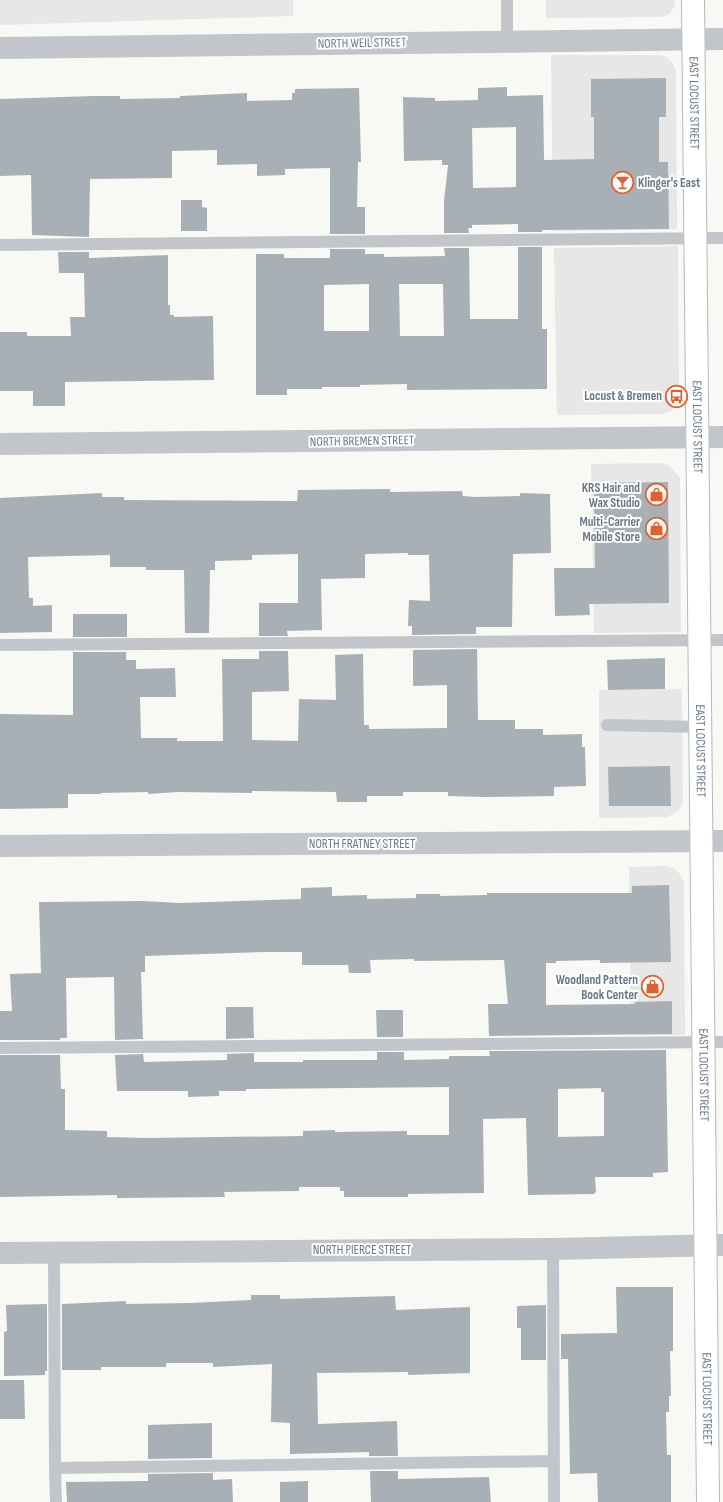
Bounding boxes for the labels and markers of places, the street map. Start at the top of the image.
bar icon: Klinger's East [610,170,636,196]
place label: Klinger's East [638,175,701,191]
bus stop icon: Locust & Bremen [664,383,690,409]
place label: Locust & Bremen [584,388,662,404]
place label: KRS Hair and Wax Studio [582,480,640,511]
shop icon: KRS Hair and Wax Studio [643,482,669,508]
place label: Multi-Carrier Mobile Store [579,514,640,545]
shop icon: Multi-Carrier Mobile Store [643,516,669,542]
place label: Woodland Pattern Book Center [556,972,638,1003]
shop icon: Woodland Pattern Book Center [640,974,666,1000]

